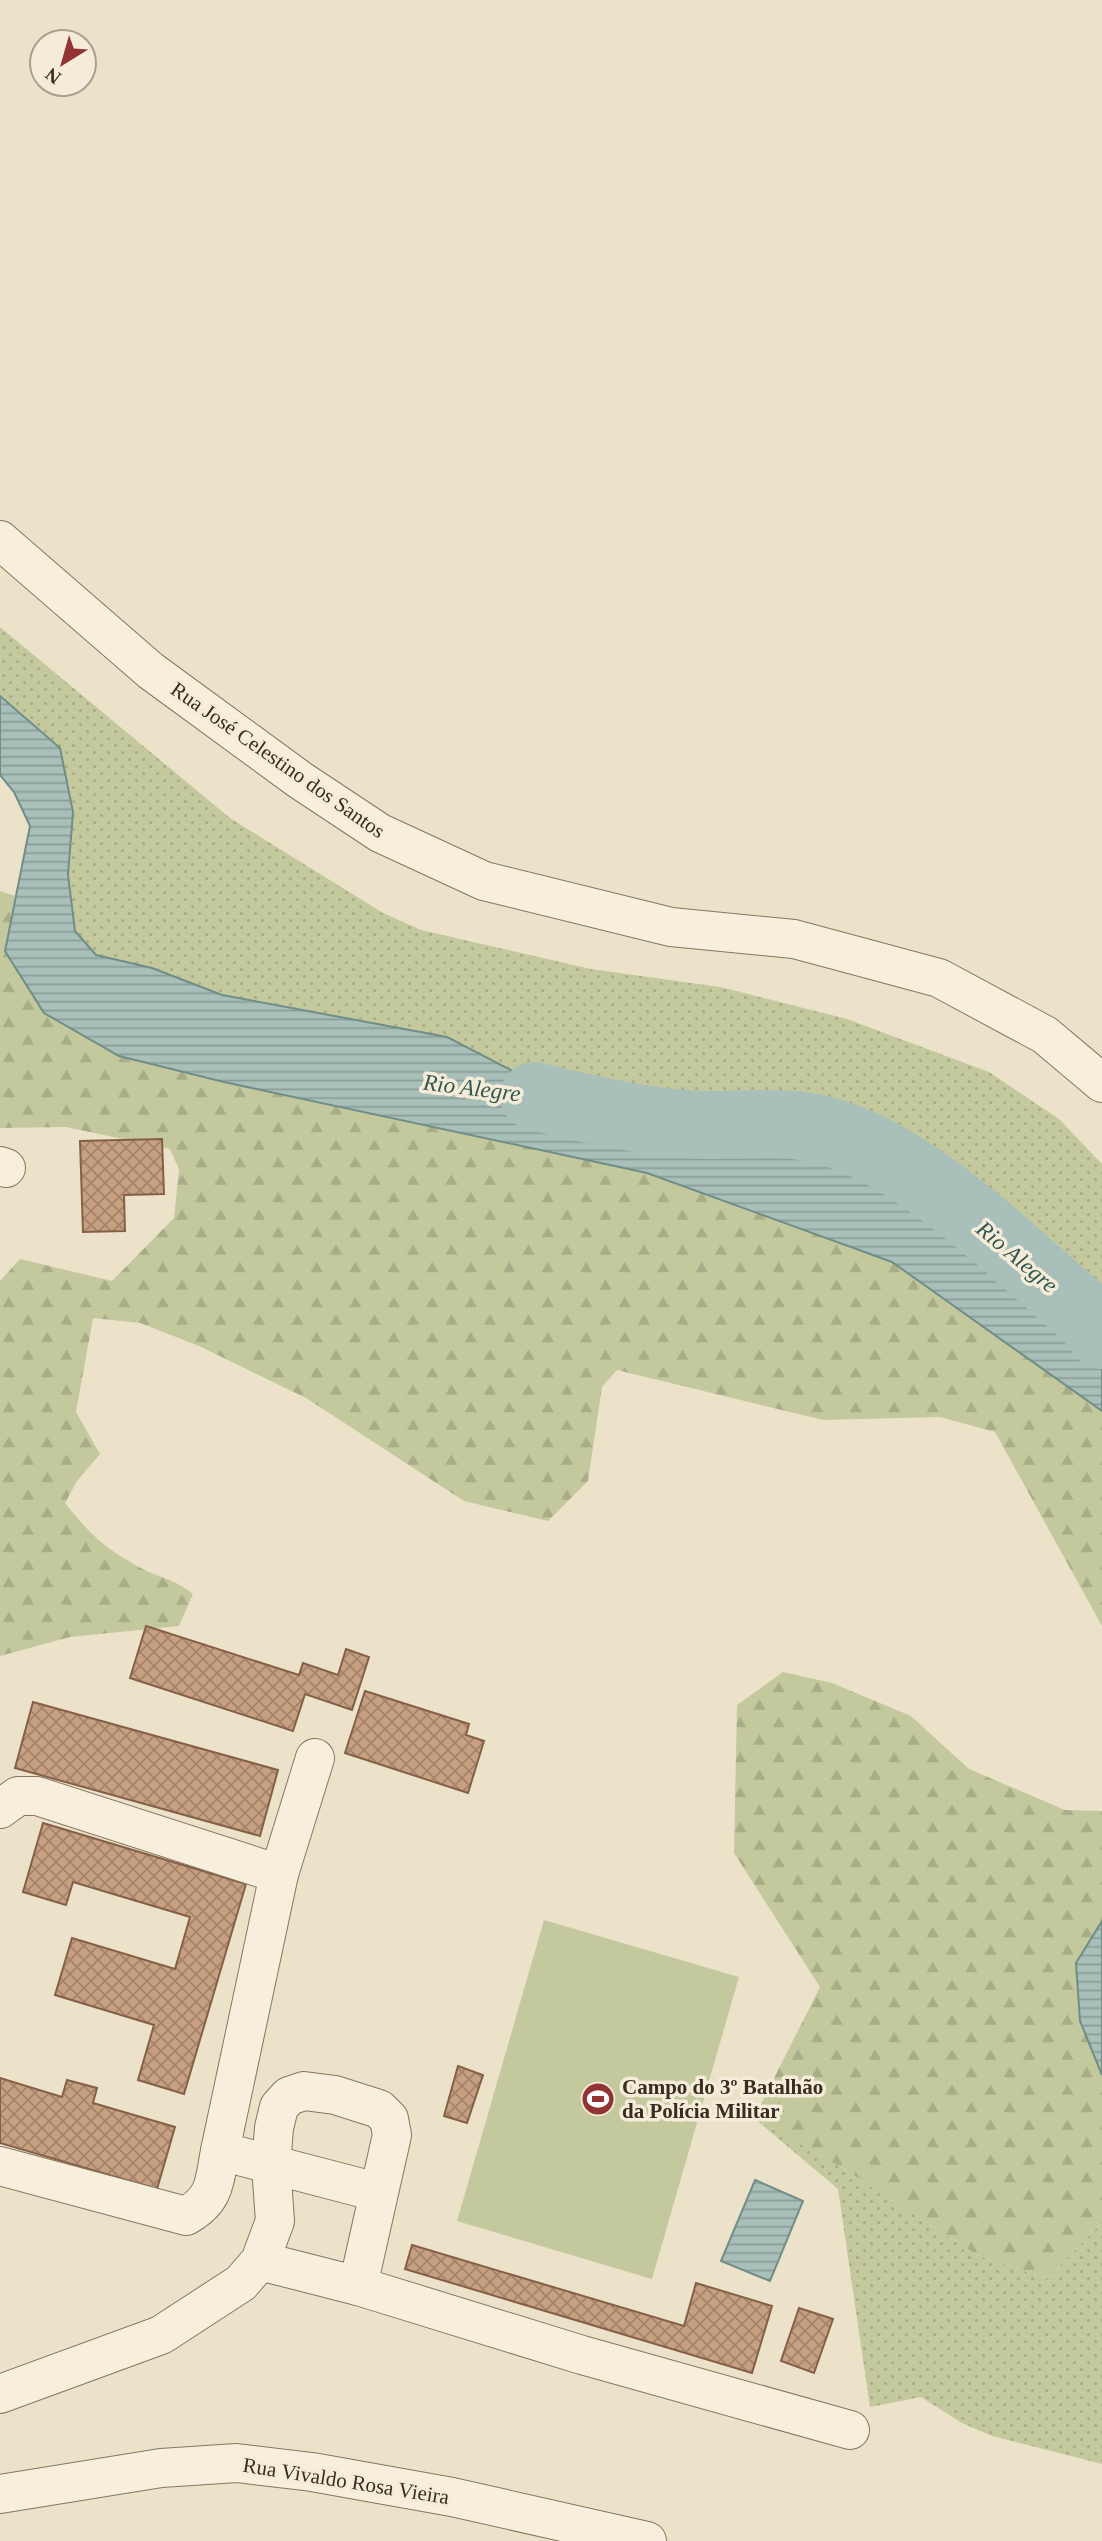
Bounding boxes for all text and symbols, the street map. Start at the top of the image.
north arrow [28,28,98,98]
text: N [41,63,65,89]
street label: Rua José Celestino dos Santos [166,677,390,843]
water label: Rio Alegre [421,1070,522,1106]
water label: Rio Alegre [971,1215,1062,1298]
place label: Campo do 3º Batalhão da Polícia Militar [622,2075,823,2123]
sports icon: Campo do 3º Batalhão da Polícia Militar [579,2080,617,2118]
street label: Rua Vivaldo Rosa Vieira [241,2453,451,2509]

